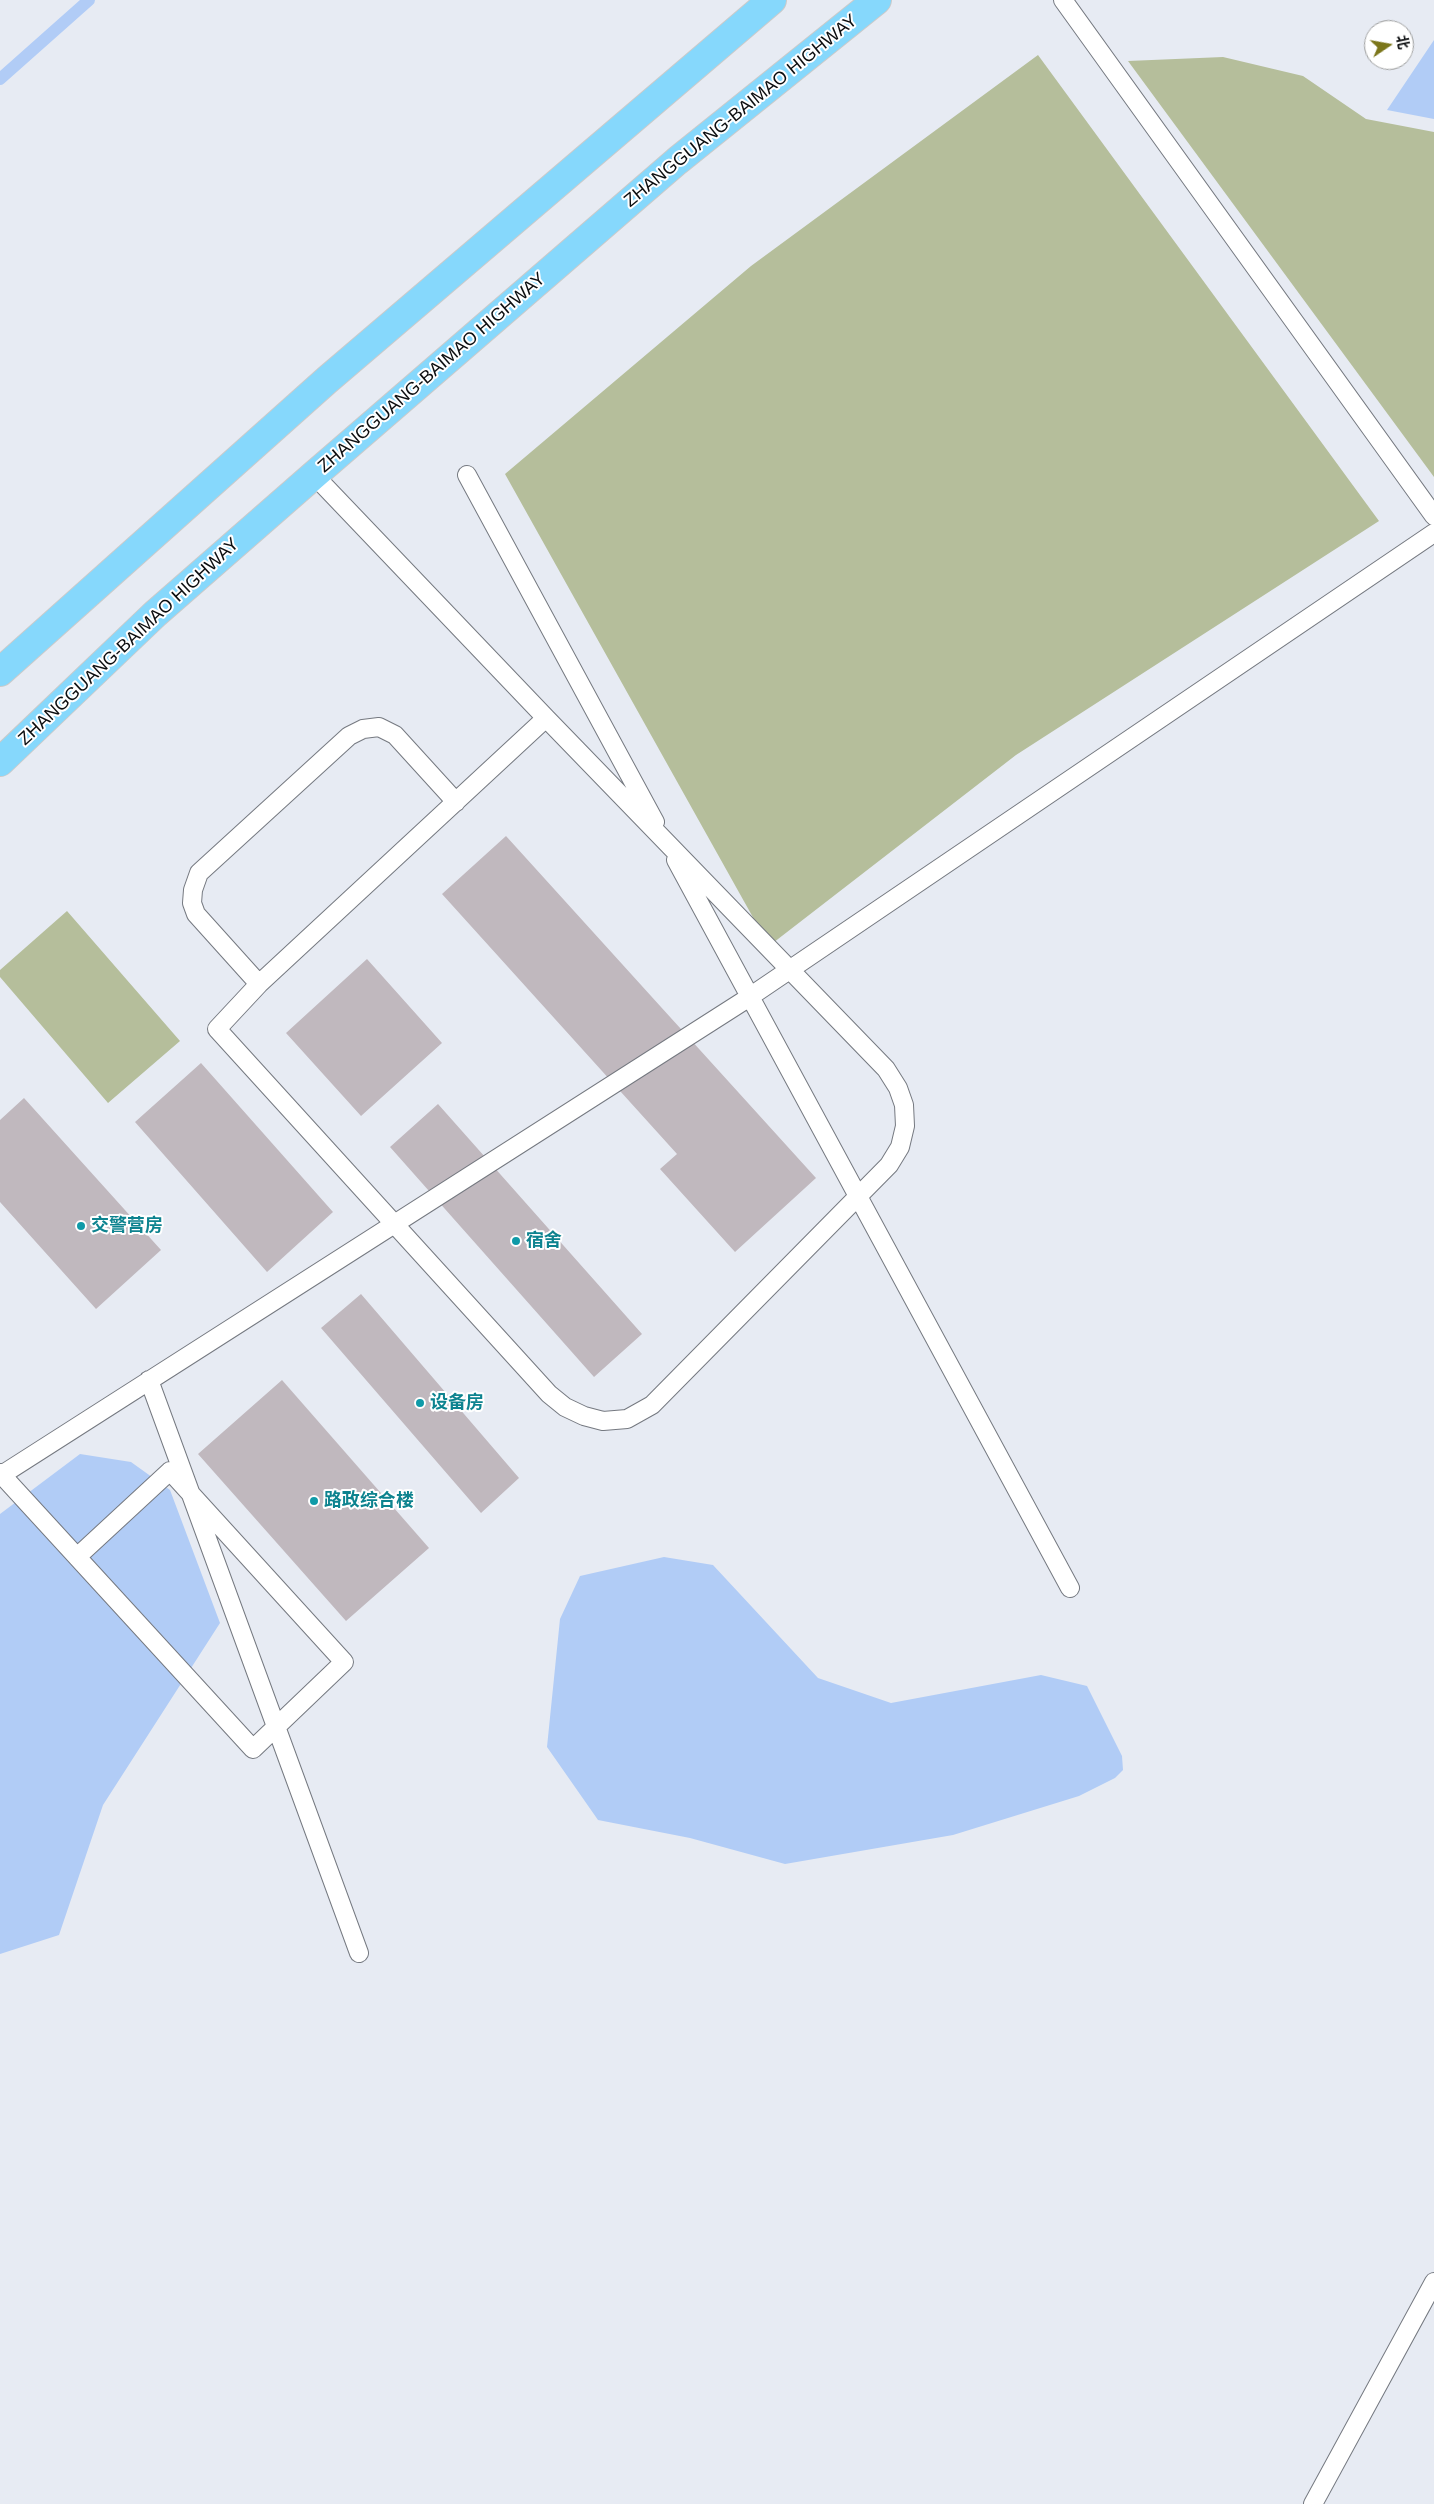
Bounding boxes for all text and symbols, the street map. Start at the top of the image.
street label: ZHANGGUANG-BAIMAO HIGHWAY [620,10,862,212]
north arrow [1364,20,1414,70]
text: 北 [1393,34,1412,51]
street label: ZHANGGUANG-BAIMAO HIGHWAY [314,268,550,478]
street label: ZHANGGUANG-BAIMAO HIGHWAY [14,534,244,750]
place label: 交警营房 [91,1215,163,1237]
marker: 交警营房 [75,1220,87,1232]
place label: 宿舍 [526,1230,562,1252]
marker: 宿舍 [510,1235,522,1247]
place label: 设备房 [430,1392,484,1414]
marker: 设备房 [414,1397,426,1409]
place label: 路政综合楼 [324,1490,414,1512]
marker: 路政综合楼 [308,1495,320,1507]

